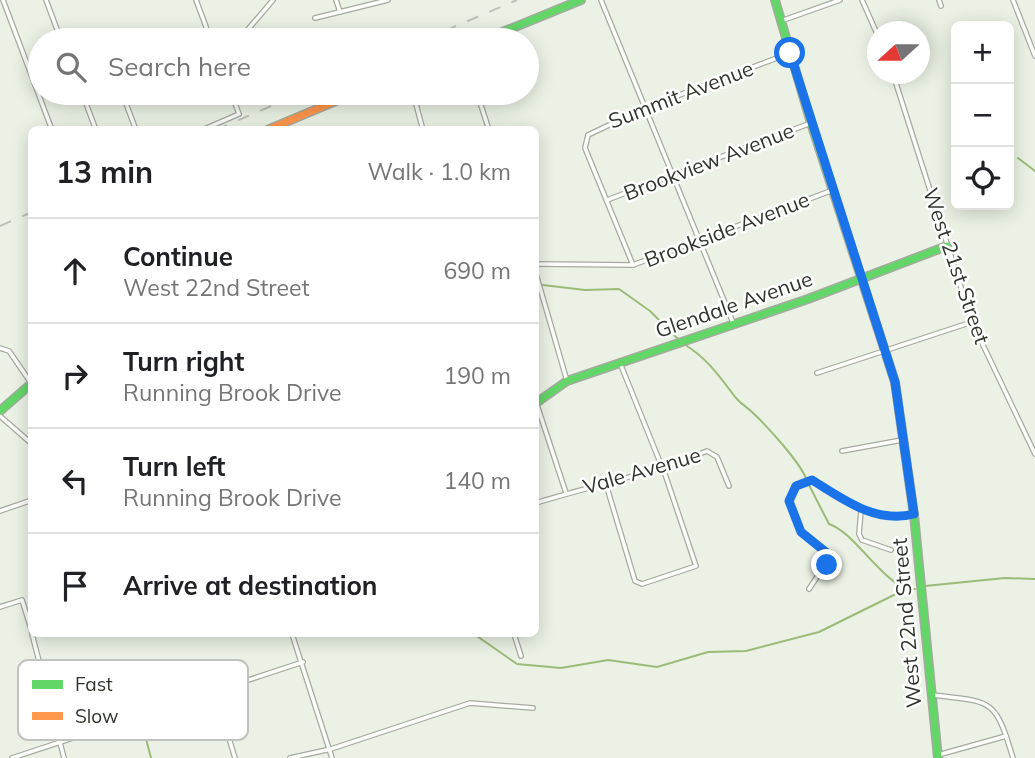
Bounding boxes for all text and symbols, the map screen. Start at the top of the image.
north arrow [867,21,930,84]
map controls [951,21,1014,210]
button: + [951,21,1014,84]
search box [28,28,539,105]
route start [774,37,805,68]
icon: search [52,48,90,86]
text: Search here [108,50,251,83]
street label: Summit Avenue [605,55,757,134]
button: − [951,84,1014,147]
street label: Brookview Avenue [620,117,798,206]
button: locate [951,147,1014,210]
text: 13 min [56,153,153,191]
text: Walk · 1.0 km [367,157,511,186]
street label: West 21st Street [918,184,996,347]
street label: Brookside Avenue [641,186,813,272]
text: Continue [123,240,233,273]
icon: ahead [56,252,94,290]
text: 690 m [443,256,511,285]
street label: Glendale Avenue [652,265,816,343]
text: West 22nd Street [123,273,310,302]
text: Turn right [123,345,244,378]
icon: right [56,357,94,395]
text: 190 m [443,361,511,390]
text: Running Brook Drive [123,378,341,407]
street label: Vale Avenue [580,441,704,499]
text: Turn left [123,450,225,483]
icon: left [56,462,94,500]
text: 140 m [443,466,511,495]
text: Running Brook Drive [123,483,341,512]
street label: West 22nd Street [886,537,926,709]
route end [811,549,842,580]
icon: arrive [56,567,94,605]
text: Arrive at destination [123,569,378,602]
legend [18,660,248,740]
text: Fast [75,672,113,696]
text: Slow [75,704,119,728]

